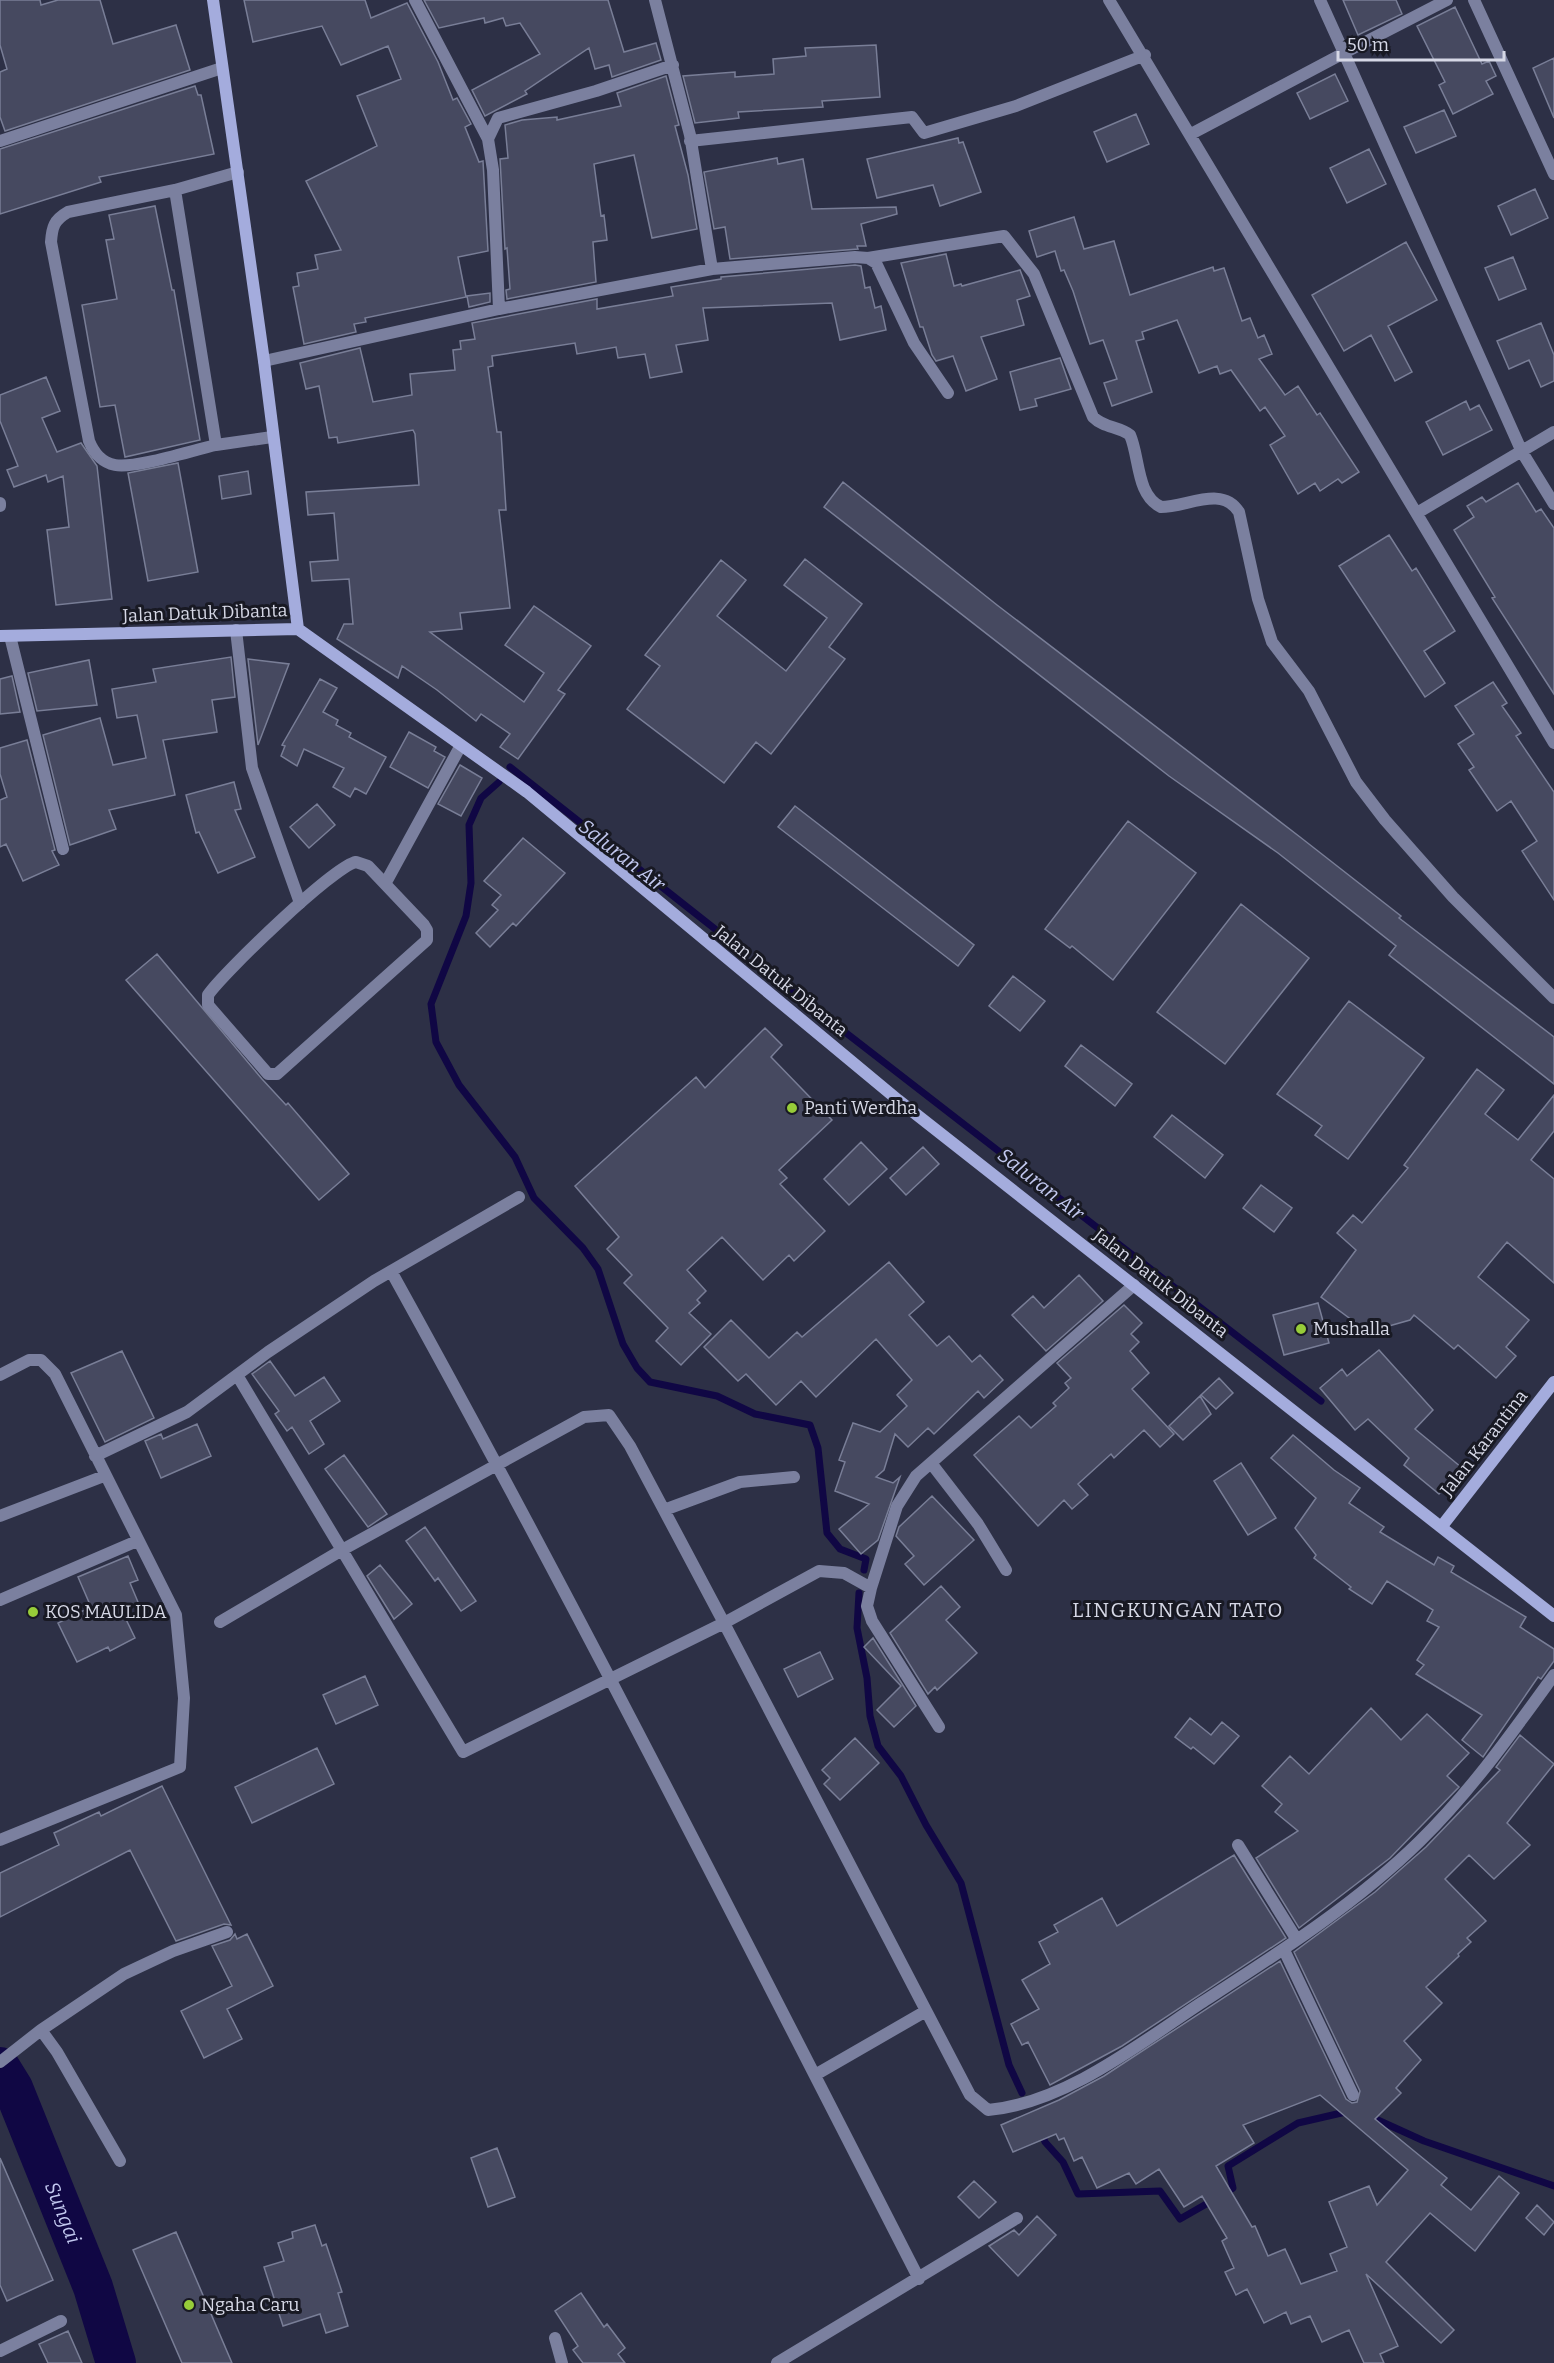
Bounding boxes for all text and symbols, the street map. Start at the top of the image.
scale bar [1338,24,1504,62]
text: 50 m [1347,34,1389,56]
street label: Jalan Datuk Dibanta [121,599,288,627]
water label: Saluran Air [574,814,671,897]
street label: Jalan Datuk Dibanta [709,920,852,1042]
place label: Panti Werdha [804,1097,917,1119]
marker: Panti Werdha [785,1101,799,1115]
water label: Saluran Air [993,1143,1090,1226]
street label: Jalan Datuk Dibanta [1088,1223,1233,1343]
place label: Mushalla [1313,1318,1390,1340]
marker: Mushalla [1294,1322,1308,1336]
street label: Jalan Karantina [1435,1385,1532,1501]
district label: LINGKUNGAN TATO [1072,1598,1284,1622]
place label: KOS MAULIDA [45,1601,167,1623]
marker: KOS MAULIDA [26,1605,40,1619]
water label: Sungai [40,2178,86,2247]
place label: Ngaha Caru [201,2294,299,2316]
marker: Ngaha Caru [182,2298,196,2312]

